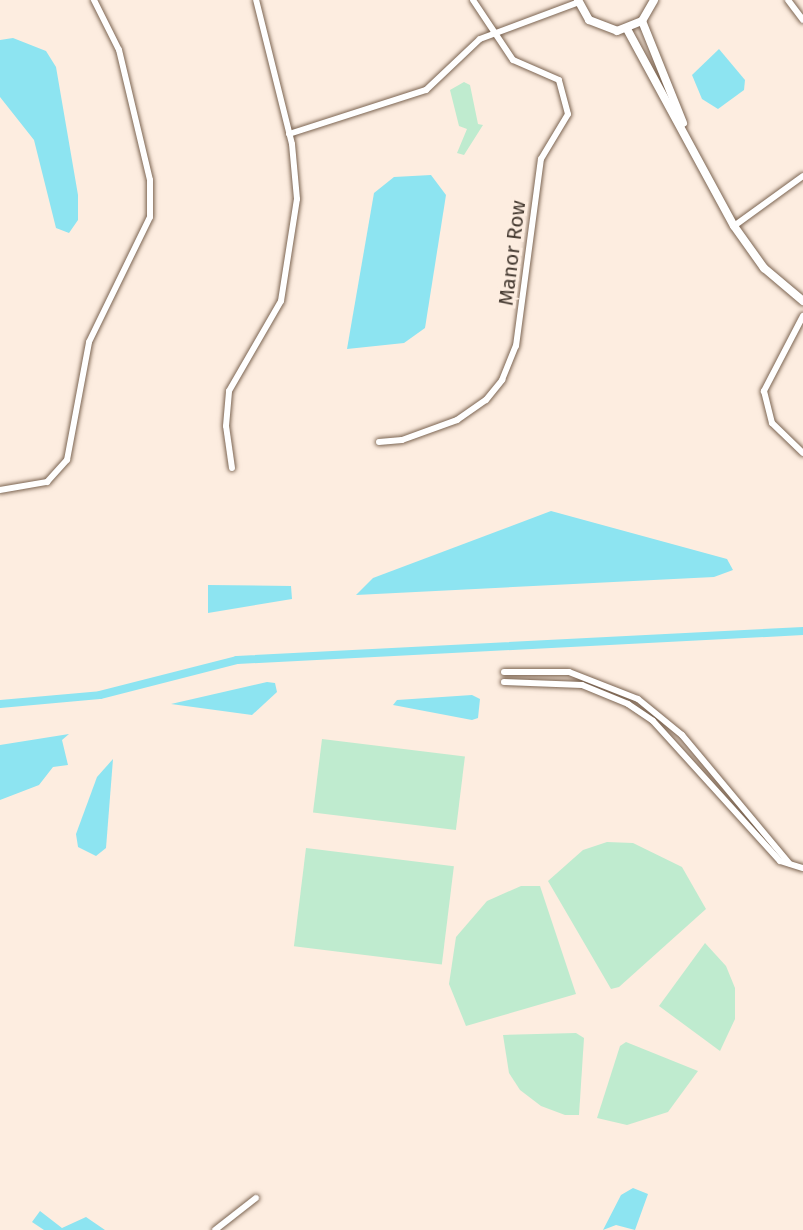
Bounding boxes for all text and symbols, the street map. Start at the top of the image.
street label: Manor Row [493,199,531,307]

